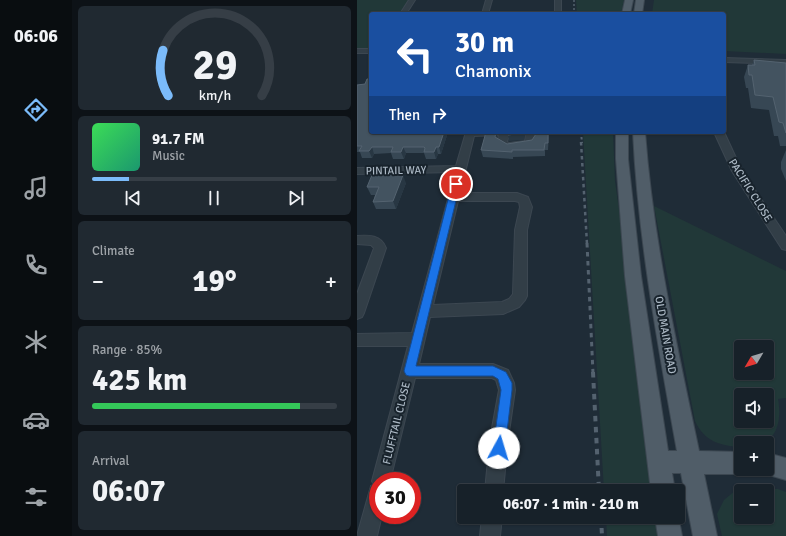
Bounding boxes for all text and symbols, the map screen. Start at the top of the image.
text: 06:06 [14,25,58,47]
text: 30 m [455,26,514,60]
icon: left [389,28,441,80]
text: 29 [192,40,237,91]
text: Chamonix [455,60,531,82]
text: km/h [198,87,231,104]
icon: directions [22,96,50,124]
icon: right [428,104,450,126]
text: Then [389,106,420,124]
text: 91.7 FM [152,130,204,148]
text: Music [152,148,185,164]
street label: PACIFIC CLOSE [726,156,775,224]
street label: PINTAIL WAY [366,163,427,178]
pin [439,167,473,201]
icon: arrive [445,173,467,195]
icon: music [22,174,50,202]
icon: previous [122,187,144,209]
icon: pause [203,187,225,209]
icon: next [285,187,307,209]
text: Climate [92,243,135,259]
icon: phone [22,251,50,279]
text: 19° [192,263,237,300]
text: − [92,268,104,295]
text: + [325,268,337,295]
street label: OLD MAIN ROAD [652,295,679,375]
icon: climate [22,328,50,356]
north arrow [734,340,774,380]
map controls [734,340,774,524]
text: Range · 85% [92,342,162,358]
text: 425 km [92,362,187,399]
street label: FLUFFTAIL CLOSE [380,381,413,466]
button: sound [734,388,774,428]
icon: car [22,406,50,434]
position arrow [478,427,520,469]
button: + [734,436,774,476]
text: Arrival [92,453,129,469]
speed limit sign: 30 [369,472,421,524]
text: 06:07 [92,473,166,510]
icon: filters [22,483,50,511]
button: − [734,484,774,524]
text: 06:07 · 1 min · 210 m [503,495,639,513]

